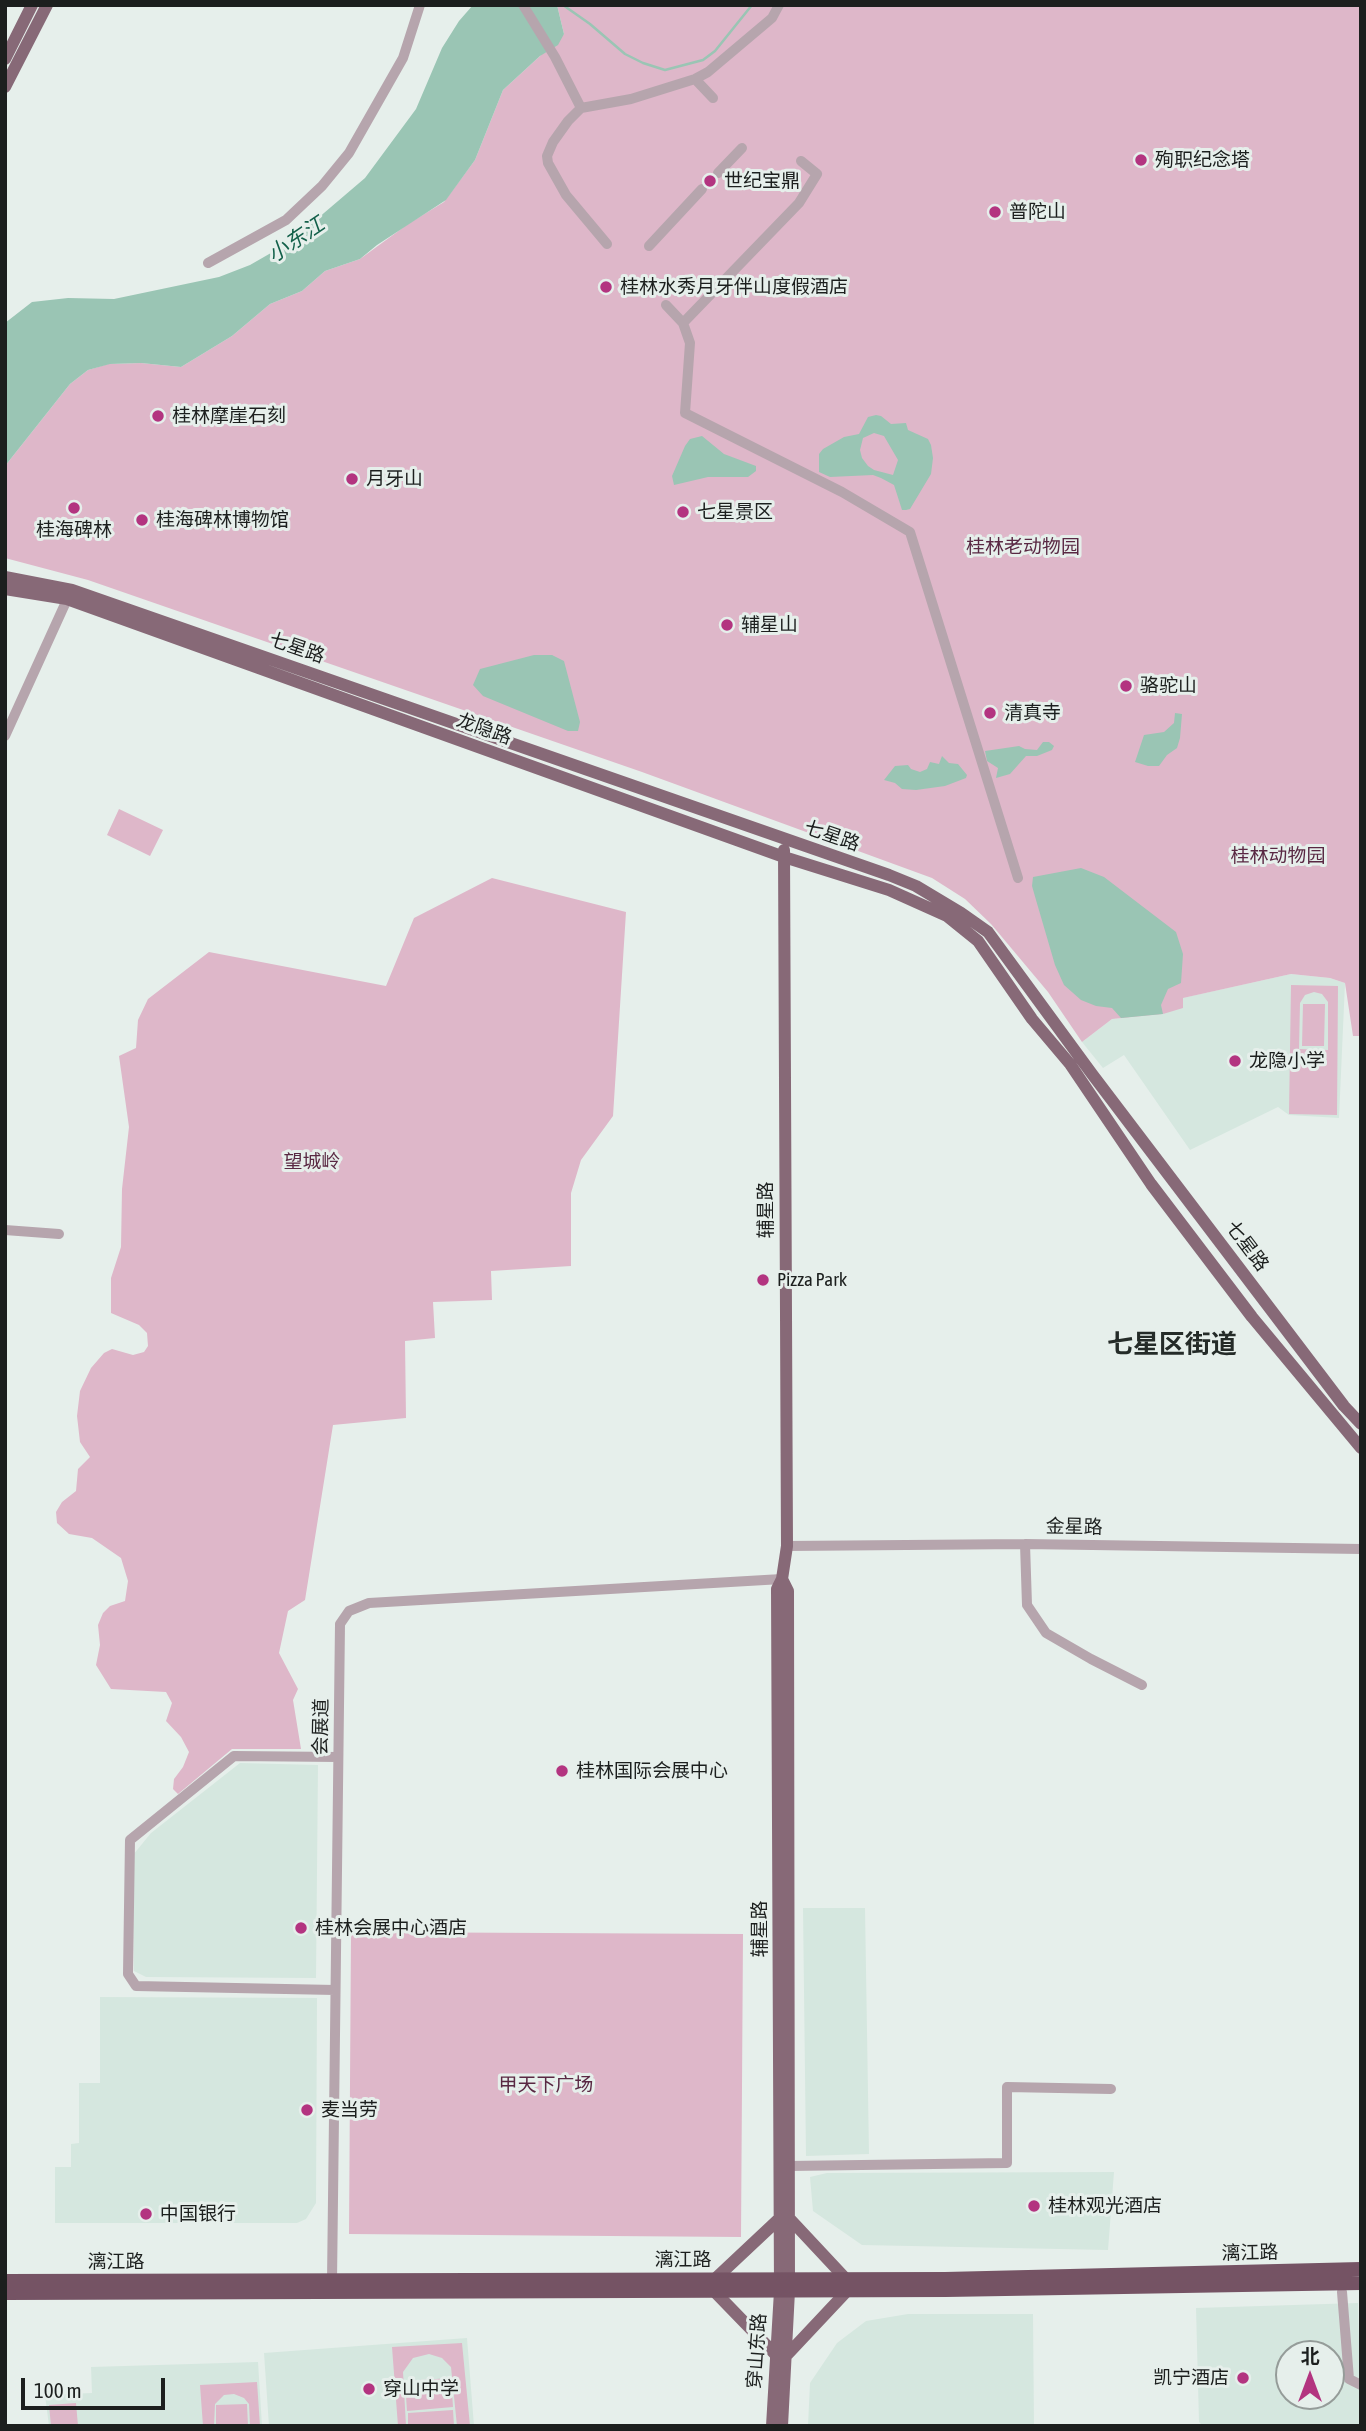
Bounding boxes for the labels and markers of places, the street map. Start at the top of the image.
place label: 殉职纪念塔 [1155,149,1250,171]
marker: 殉职纪念塔 [1133,152,1149,168]
place label: 世纪宝鼎 [724,170,800,192]
marker: 世纪宝鼎 [702,173,718,189]
place label: 普陀山 [1009,201,1066,223]
marker: 普陀山 [987,204,1003,220]
place label: 桂林水秀月牙伴山度假酒店 [620,276,848,298]
marker: 桂林水秀月牙伴山度假酒店 [598,279,614,295]
place label: 桂林摩崖石刻 [172,405,286,427]
marker: 桂林摩崖石刻 [150,408,166,424]
place label: 月牙山 [366,468,423,490]
marker: 月牙山 [344,471,360,487]
marker: 桂海碑林 [66,500,82,516]
place label: 七星景区 [697,501,773,523]
marker: 七星景区 [675,504,691,520]
place label: 桂海碑林博物馆 [156,509,289,531]
marker: 桂海碑林博物馆 [134,512,150,528]
place label: 桂海碑林 [36,519,112,541]
place label: 辅星山 [741,614,798,636]
marker: 辅星山 [719,617,735,633]
place label: 骆驼山 [1140,675,1197,697]
marker: 骆驼山 [1118,678,1134,694]
place label: 清真寺 [1004,702,1061,724]
marker: 清真寺 [982,705,998,721]
place label: 龙隐小学 [1249,1050,1325,1072]
marker: 龙隐小学 [1227,1053,1243,1069]
place label: Pizza Park [777,1269,847,1291]
marker: Pizza Park [755,1272,771,1288]
place label: 桂林国际会展中心 [576,1760,728,1782]
marker: 桂林国际会展中心 [554,1763,570,1779]
place label: 桂林会展中心酒店 [315,1917,467,1939]
marker: 桂林会展中心酒店 [293,1920,309,1936]
place label: 麦当劳 [321,2099,378,2121]
marker: 麦当劳 [299,2102,315,2118]
place label: 桂林观光酒店 [1048,2195,1162,2217]
marker: 桂林观光酒店 [1026,2198,1042,2214]
place label: 中国银行 [160,2203,236,2225]
marker: 中国银行 [138,2206,154,2222]
place label: 凯宁酒店 [1153,2367,1229,2389]
marker: 凯宁酒店 [1235,2370,1251,2386]
place label: 穿山中学 [383,2378,459,2400]
marker: 穿山中学 [361,2381,377,2397]

